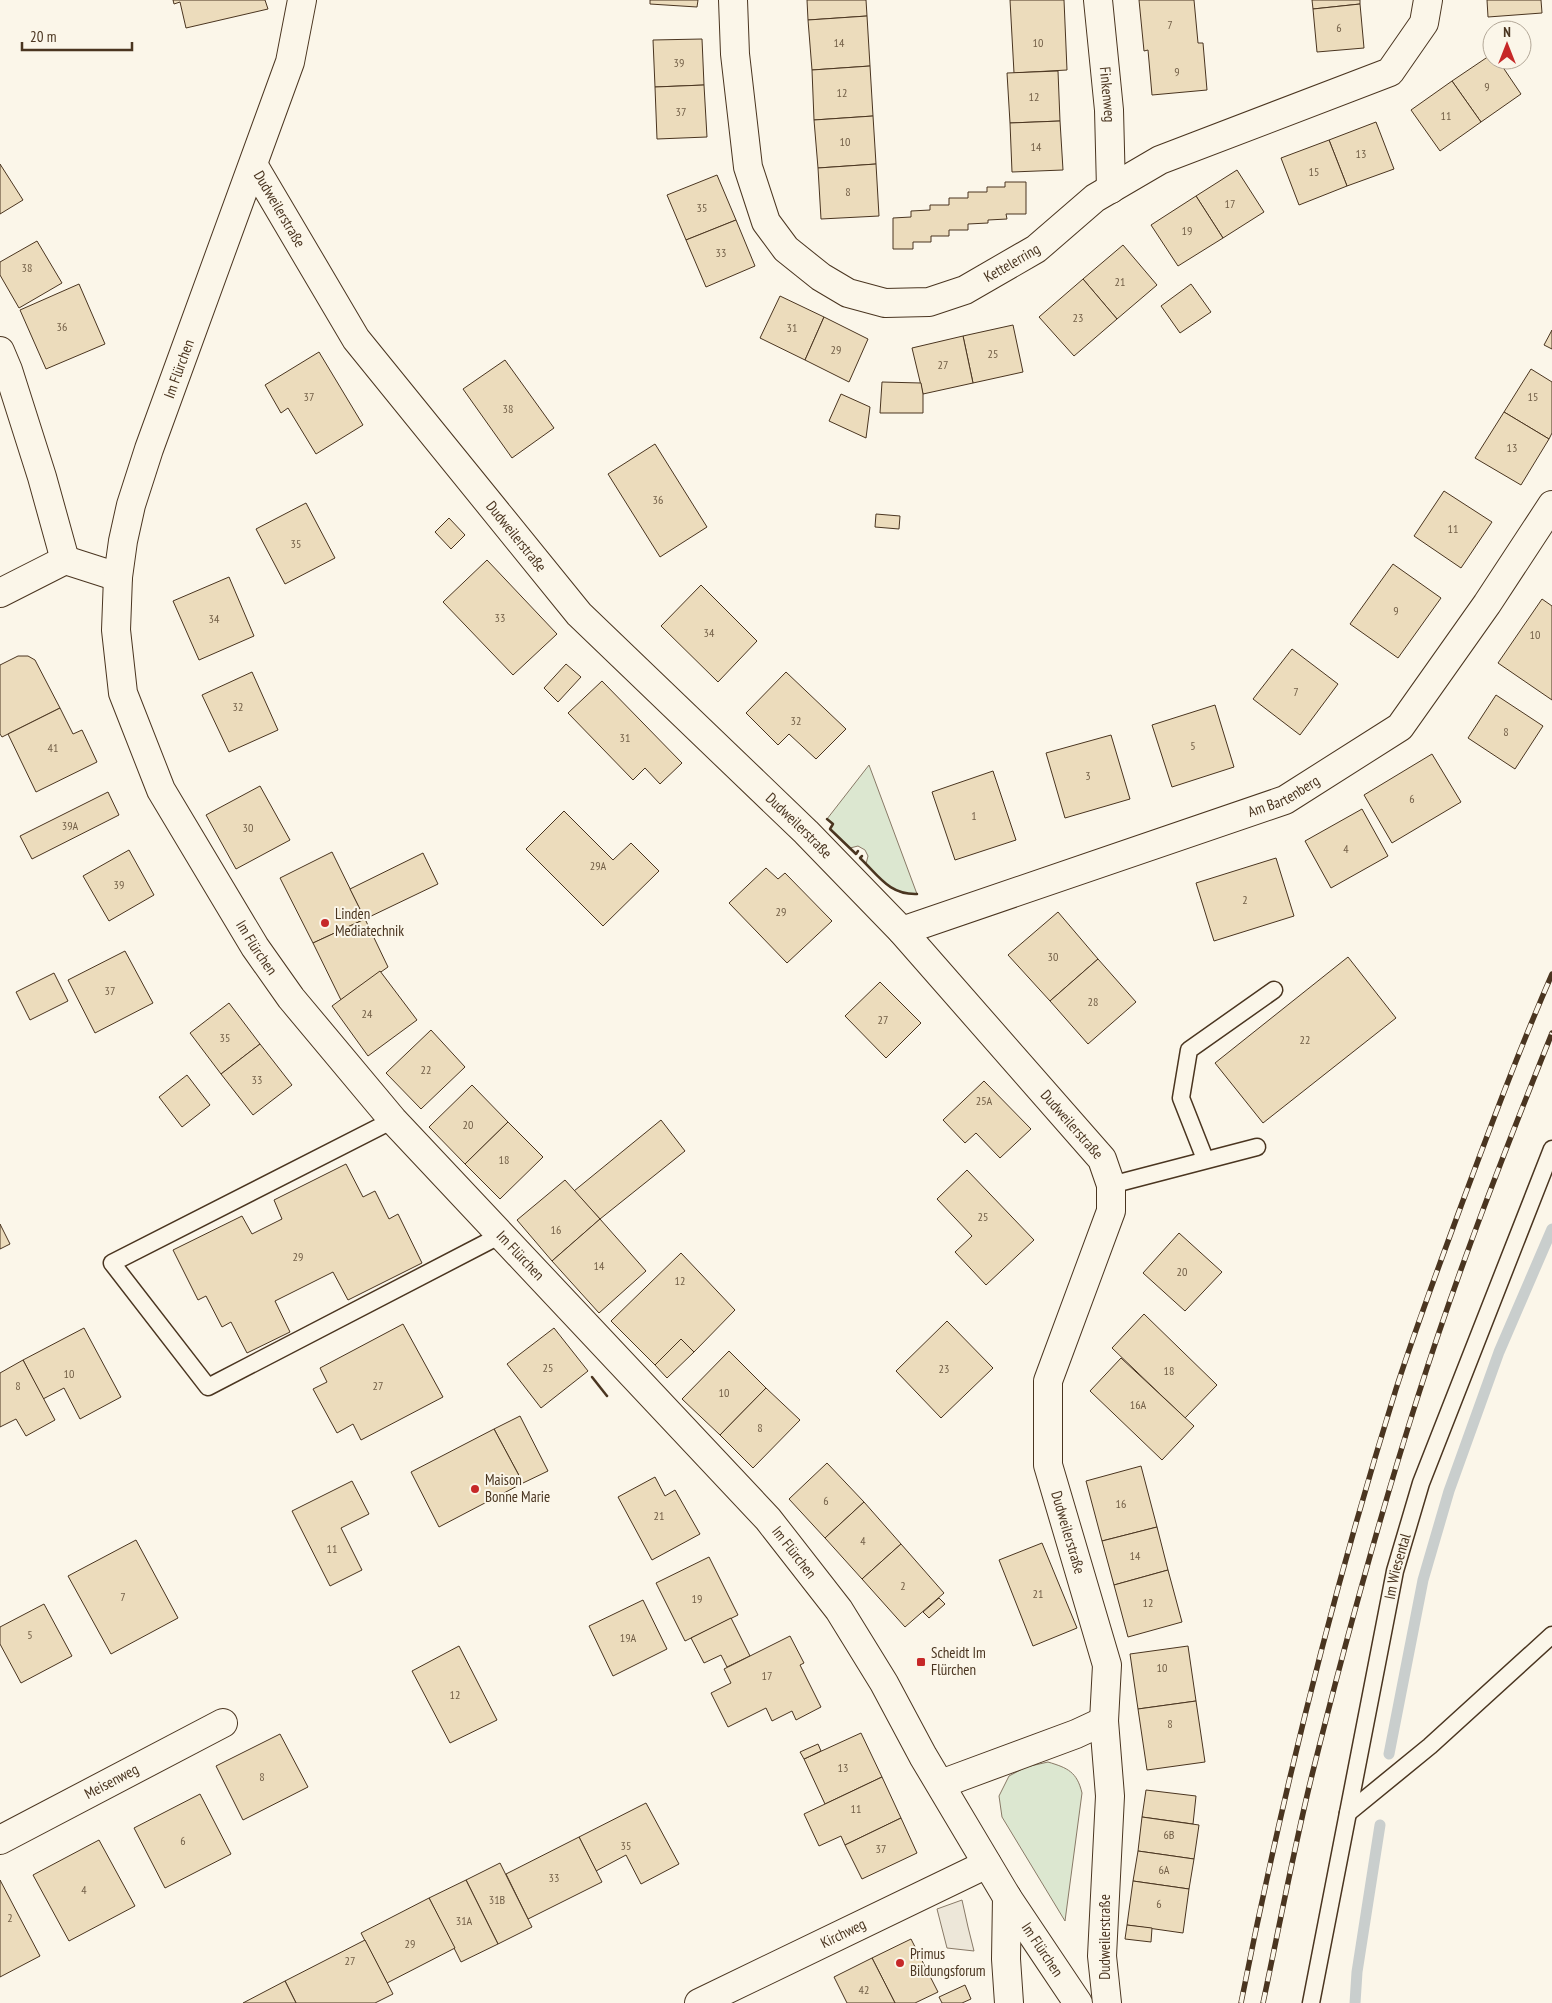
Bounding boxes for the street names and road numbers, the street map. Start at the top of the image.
street label: Finkenweg [1096,66,1119,123]
street label: Dudweilerstraße [250,167,310,251]
street label: Kettelerring [980,239,1043,286]
street label: Im Flürchen [159,337,198,401]
street label: Dudweilerstraße [482,497,551,575]
street label: Am Bartenberg [1245,771,1323,821]
street label: Dudweilerstraße [762,788,836,862]
street label: Im Flürchen [232,917,282,978]
street label: Dudweilerstraße [1037,1086,1108,1163]
street label: Im Flürchen [493,1226,549,1284]
street label: Dudweilerstraße [1047,1489,1090,1576]
street label: Im Flürchen [768,1522,821,1582]
street label: Im Wiesental [1380,1531,1415,1601]
street label: Meisenweg [81,1759,142,1803]
street label: Dudweilerstraße [1095,1894,1114,1980]
street label: Kirchweg [817,1914,869,1952]
street label: Im Flürchen [1018,1918,1068,1980]

